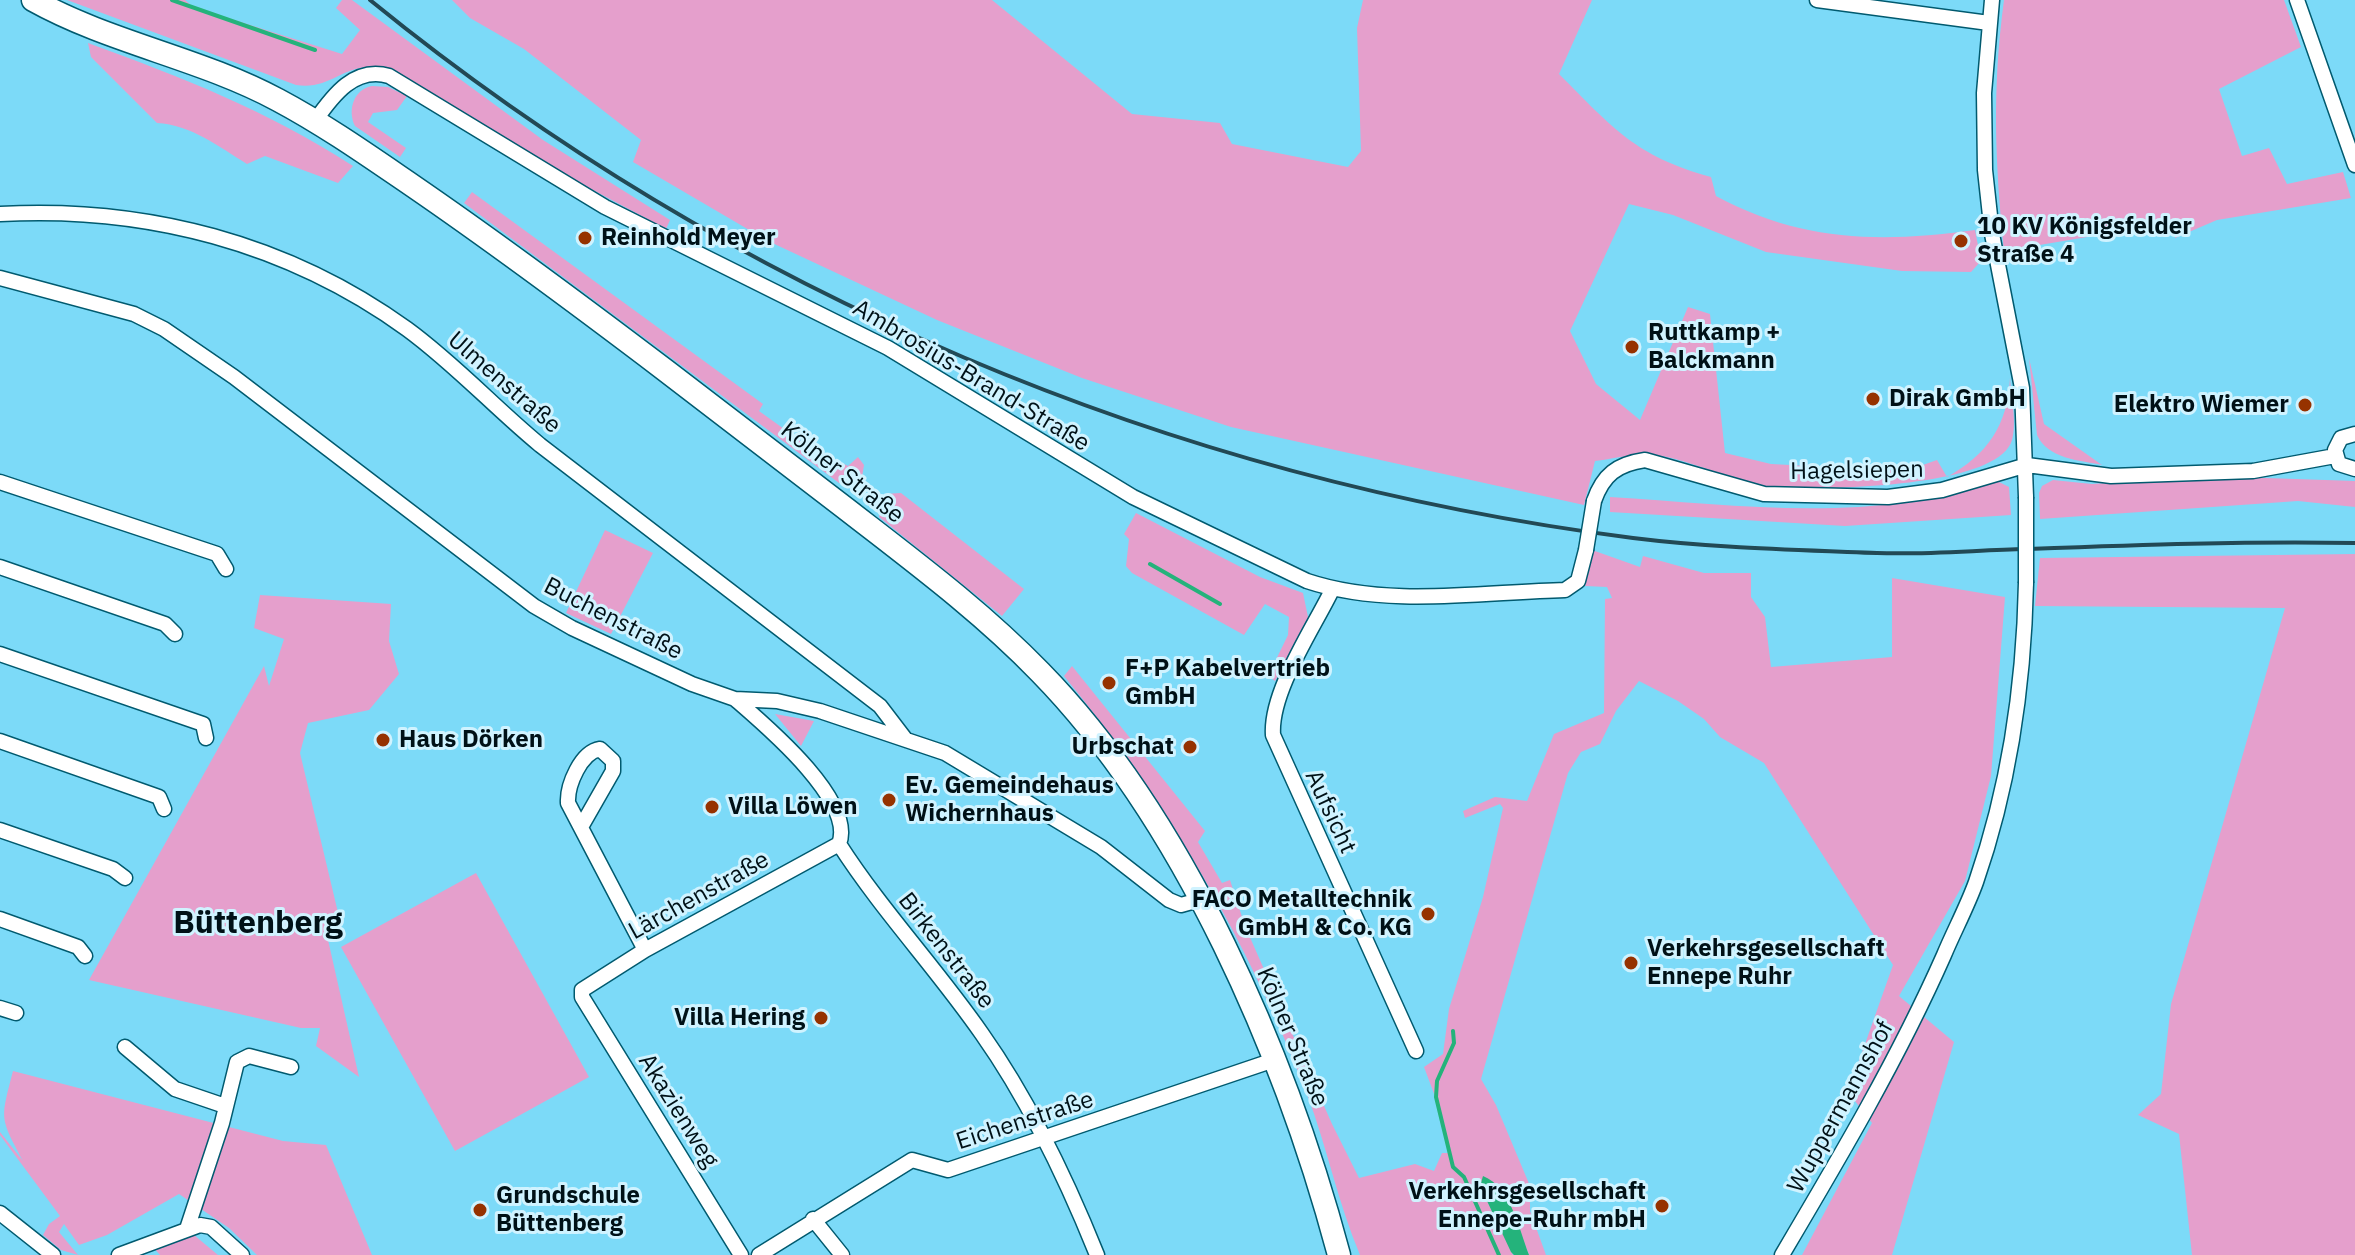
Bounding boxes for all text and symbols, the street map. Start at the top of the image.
place label: 10 KV Königsfelder Straße 4 [1977,213,2192,269]
place label: Reinhold Meyer [601,224,776,252]
marker: Reinhold Meyer [576,229,594,247]
marker: 10 KV Königsfelder Straße 4 [1952,232,1970,250]
street label: Ambrosius-Brand-Straße [847,294,1095,458]
place label: Ruttkamp + Balckmann [1648,319,1780,375]
street label: Ulmenstraße [442,326,566,440]
marker: Ruttkamp + Balckmann [1623,338,1641,356]
place label: Dirak GmbH [1889,385,2026,413]
marker: Dirak GmbH [1864,390,1882,408]
place label: Elektro Wiemer [2114,391,2289,419]
marker: Elektro Wiemer [2296,396,2314,414]
street label: Kölner Straße [775,416,909,530]
street label: Hagelsiepen [1790,455,1924,487]
street label: Buchenstraße [539,572,687,666]
place label: F+P Kabelvertrieb GmbH [1125,655,1330,711]
marker: F+P Kabelvertrieb GmbH [1100,674,1118,692]
place label: Haus Dörken [399,726,543,754]
marker: Haus Dörken [374,731,392,749]
place label: Urbschat [1072,733,1174,761]
marker: Urbschat [1181,738,1199,756]
street label: Aufsicht [1298,766,1362,858]
place label: Ev. Gemeindehaus Wichernhaus [905,772,1114,828]
marker: Ev. Gemeindehaus Wichernhaus [880,791,898,809]
place label: Villa Löwen [728,793,858,821]
marker: Villa Löwen [703,798,721,816]
street label: Lärchenstraße [624,846,774,946]
place label: FACO Metalltechnik GmbH & Co. KG [1192,886,1412,942]
street label: Birkenstraße [892,887,1000,1015]
district label: Büttenberg [173,905,343,943]
marker: FACO Metalltechnik GmbH & Co. KG [1419,905,1437,923]
place label: Verkehrsgesellschaft Ennepe Ruhr [1647,935,1885,991]
marker: Verkehrsgesellschaft Ennepe Ruhr [1622,954,1640,972]
street label: Kölner Straße [1250,963,1334,1111]
place label: Villa Hering [674,1004,805,1032]
marker: Villa Hering [812,1009,830,1027]
street label: Wuppermannshof [1782,1016,1900,1198]
street label: Akazienweg [632,1049,724,1173]
street label: Eichenstraße [953,1085,1097,1157]
place label: Verkehrsgesellschaft Ennepe-Ruhr mbH [1408,1178,1646,1234]
place label: Grundschule Büttenberg [496,1182,640,1238]
marker: Verkehrsgesellschaft Ennepe-Ruhr mbH [1653,1197,1671,1215]
marker: Grundschule Büttenberg [471,1201,489,1219]

